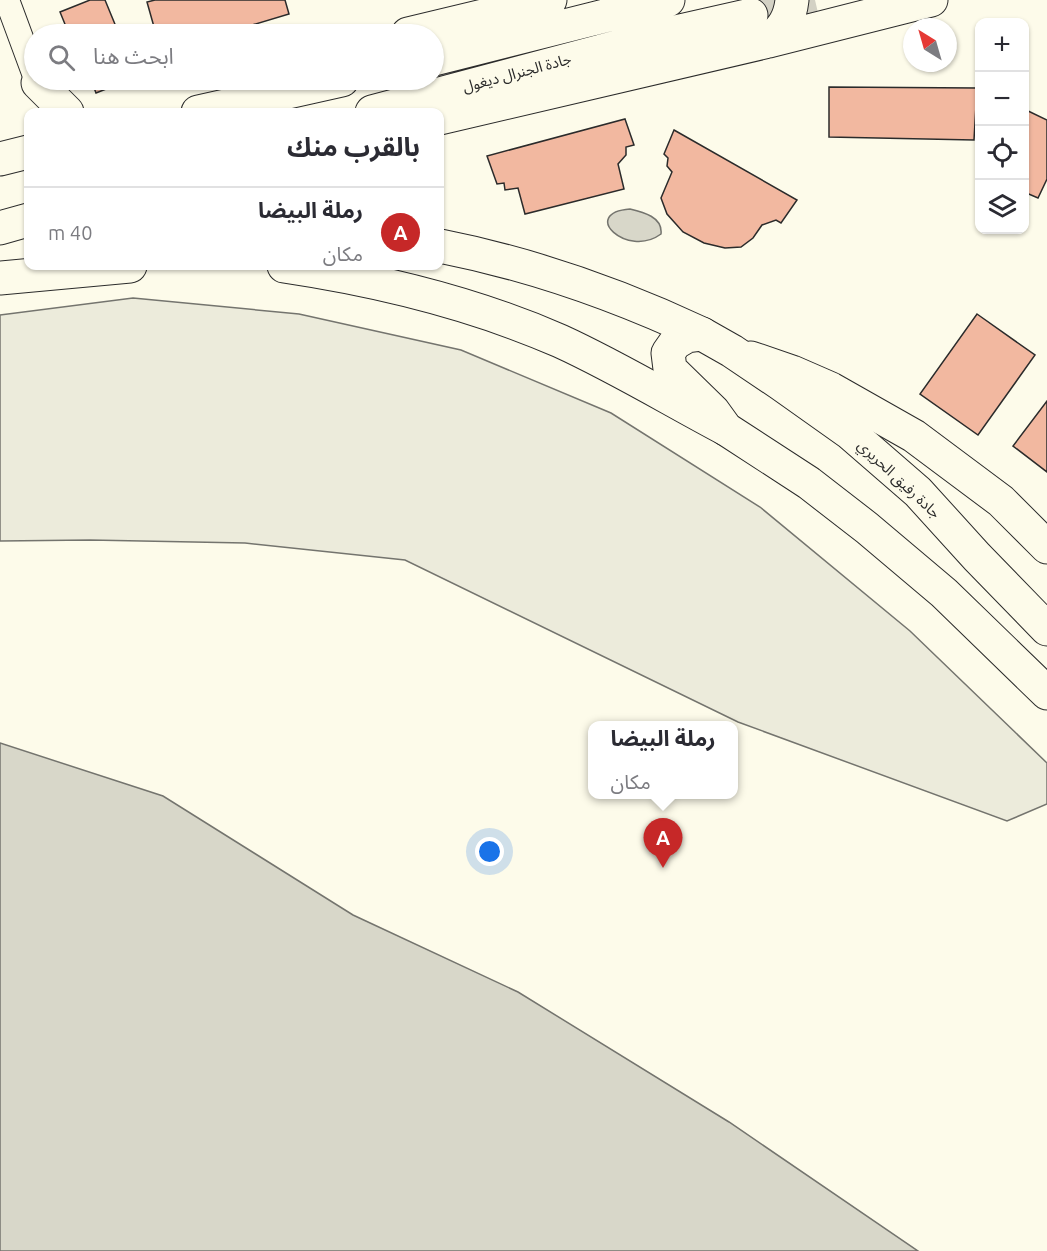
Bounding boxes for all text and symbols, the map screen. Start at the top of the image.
north arrow [903,18,957,72]
map controls [975,18,1029,234]
button: + [975,18,1029,72]
search box [24,24,444,90]
icon: search [45,41,78,74]
text: ابحث هنا [93,43,174,68]
street label: جادة الجنرال ديغول [461,50,574,96]
button: − [975,72,1029,126]
button: locate [975,126,1029,180]
text: بالقرب منك [287,132,420,161]
button: layers [975,180,1029,234]
text: رملة البيضا [258,197,363,222]
text: 40 m [48,221,92,244]
text: A [393,221,408,244]
text: مكان [323,242,363,265]
street label: جادة رفيق الحريري [852,436,944,524]
popup [588,721,738,799]
text: رملة البيضا [610,725,716,750]
text: مكان [610,770,651,793]
pin: A [644,818,682,868]
your location [475,837,504,866]

